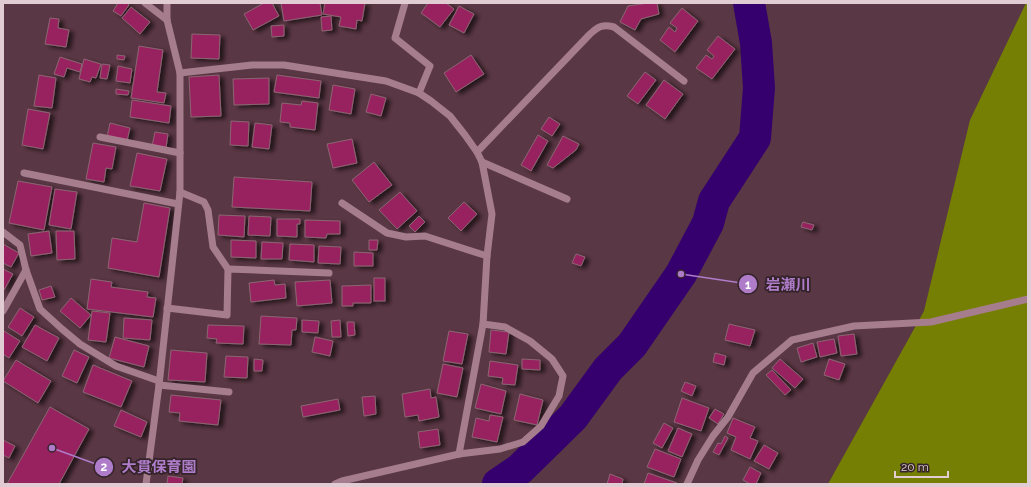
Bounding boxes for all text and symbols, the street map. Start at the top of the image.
callout: 岩瀬川 [738,271,819,298]
text: 岩瀬川 [765,276,811,294]
text: 1 [745,278,751,292]
scale bar [895,453,948,479]
callout: 大貫保育園 [94,454,205,481]
text: 大貫保育園 [121,458,197,476]
text: 2 [101,460,108,474]
text: 20 m [901,460,929,474]

